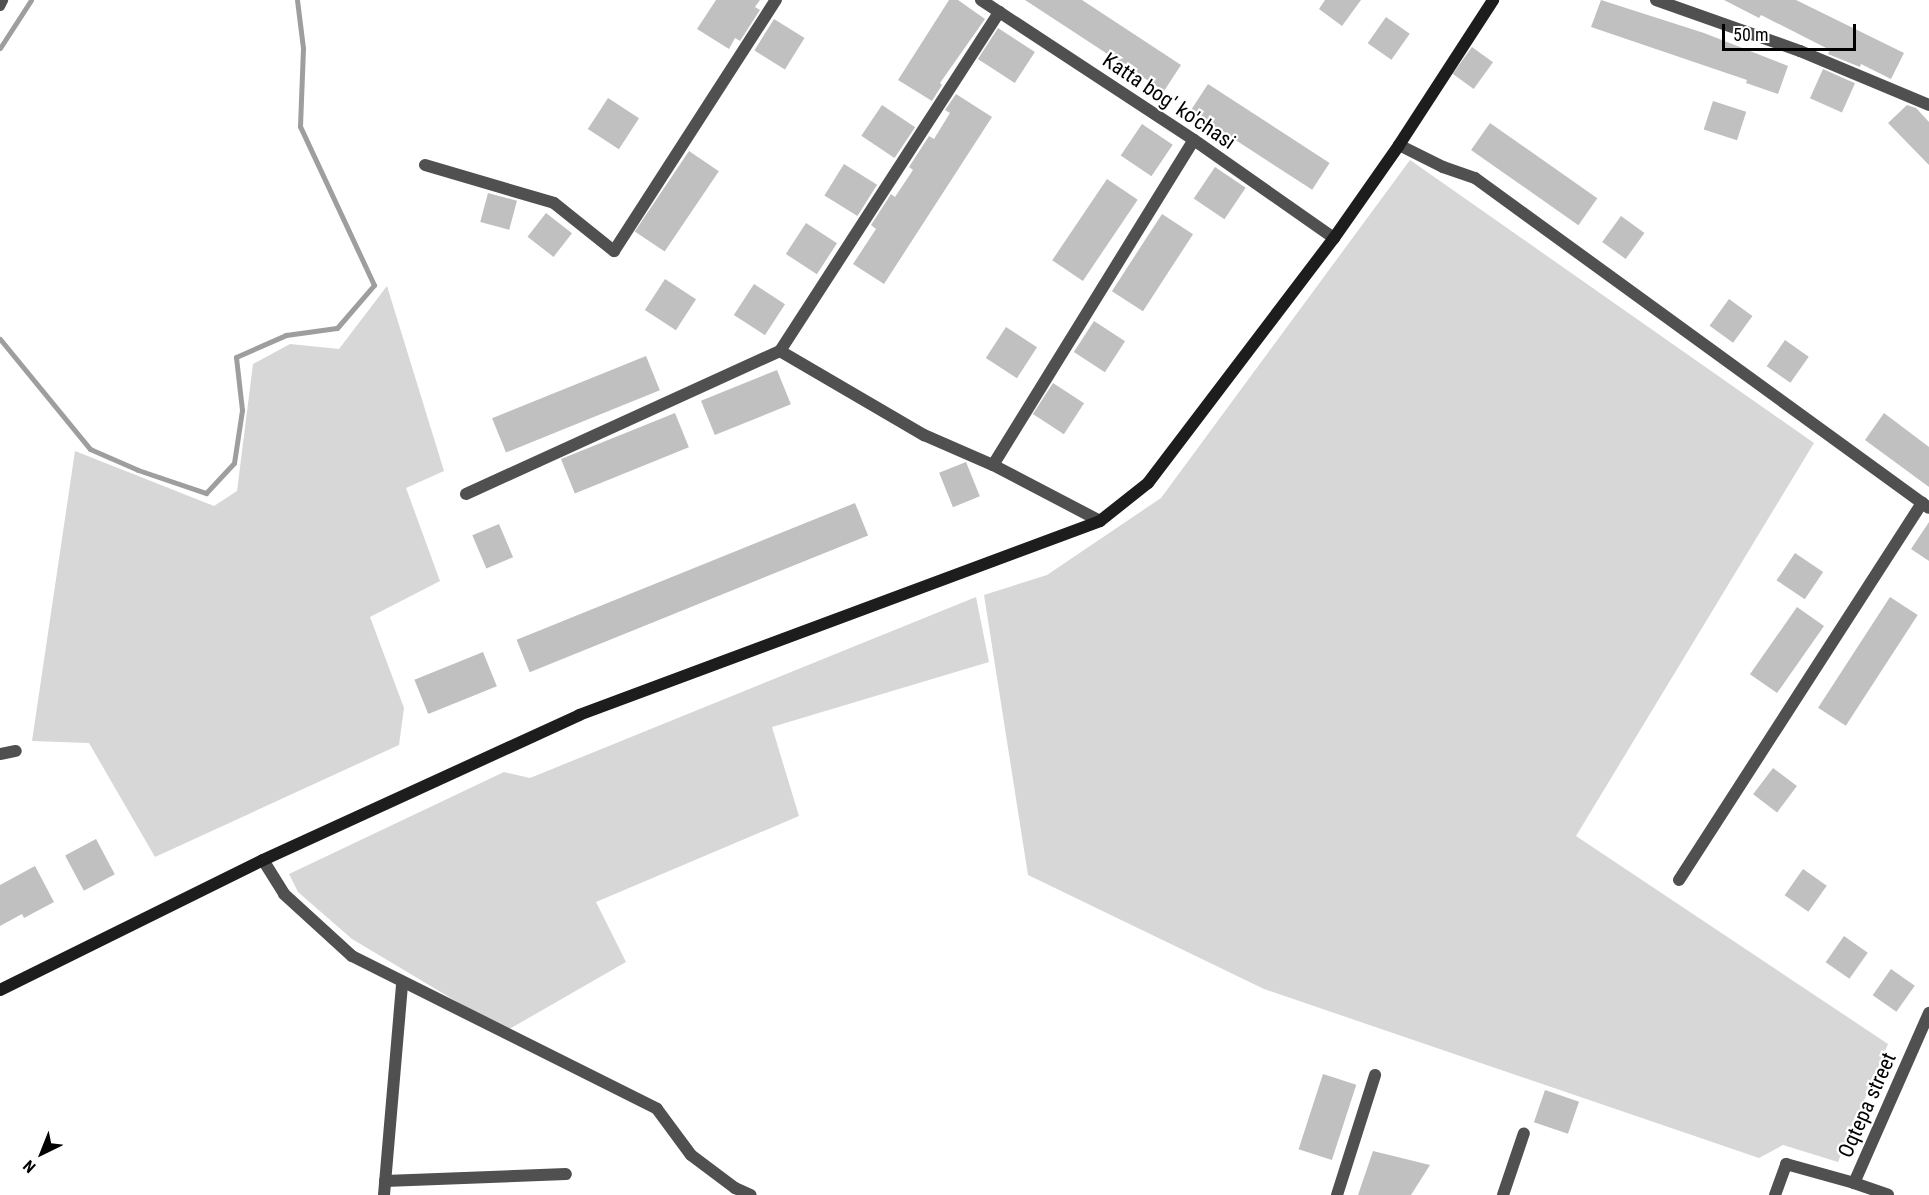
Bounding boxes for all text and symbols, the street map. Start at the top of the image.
scale bar [1725,12,1858,50]
text: 50 m [1733,24,1768,45]
street label: Katta bog' ko'chasi [1098,47,1240,155]
street label: Oqtepa street [1833,1049,1901,1161]
north arrow [12,1123,72,1183]
text: N [19,1156,39,1177]

